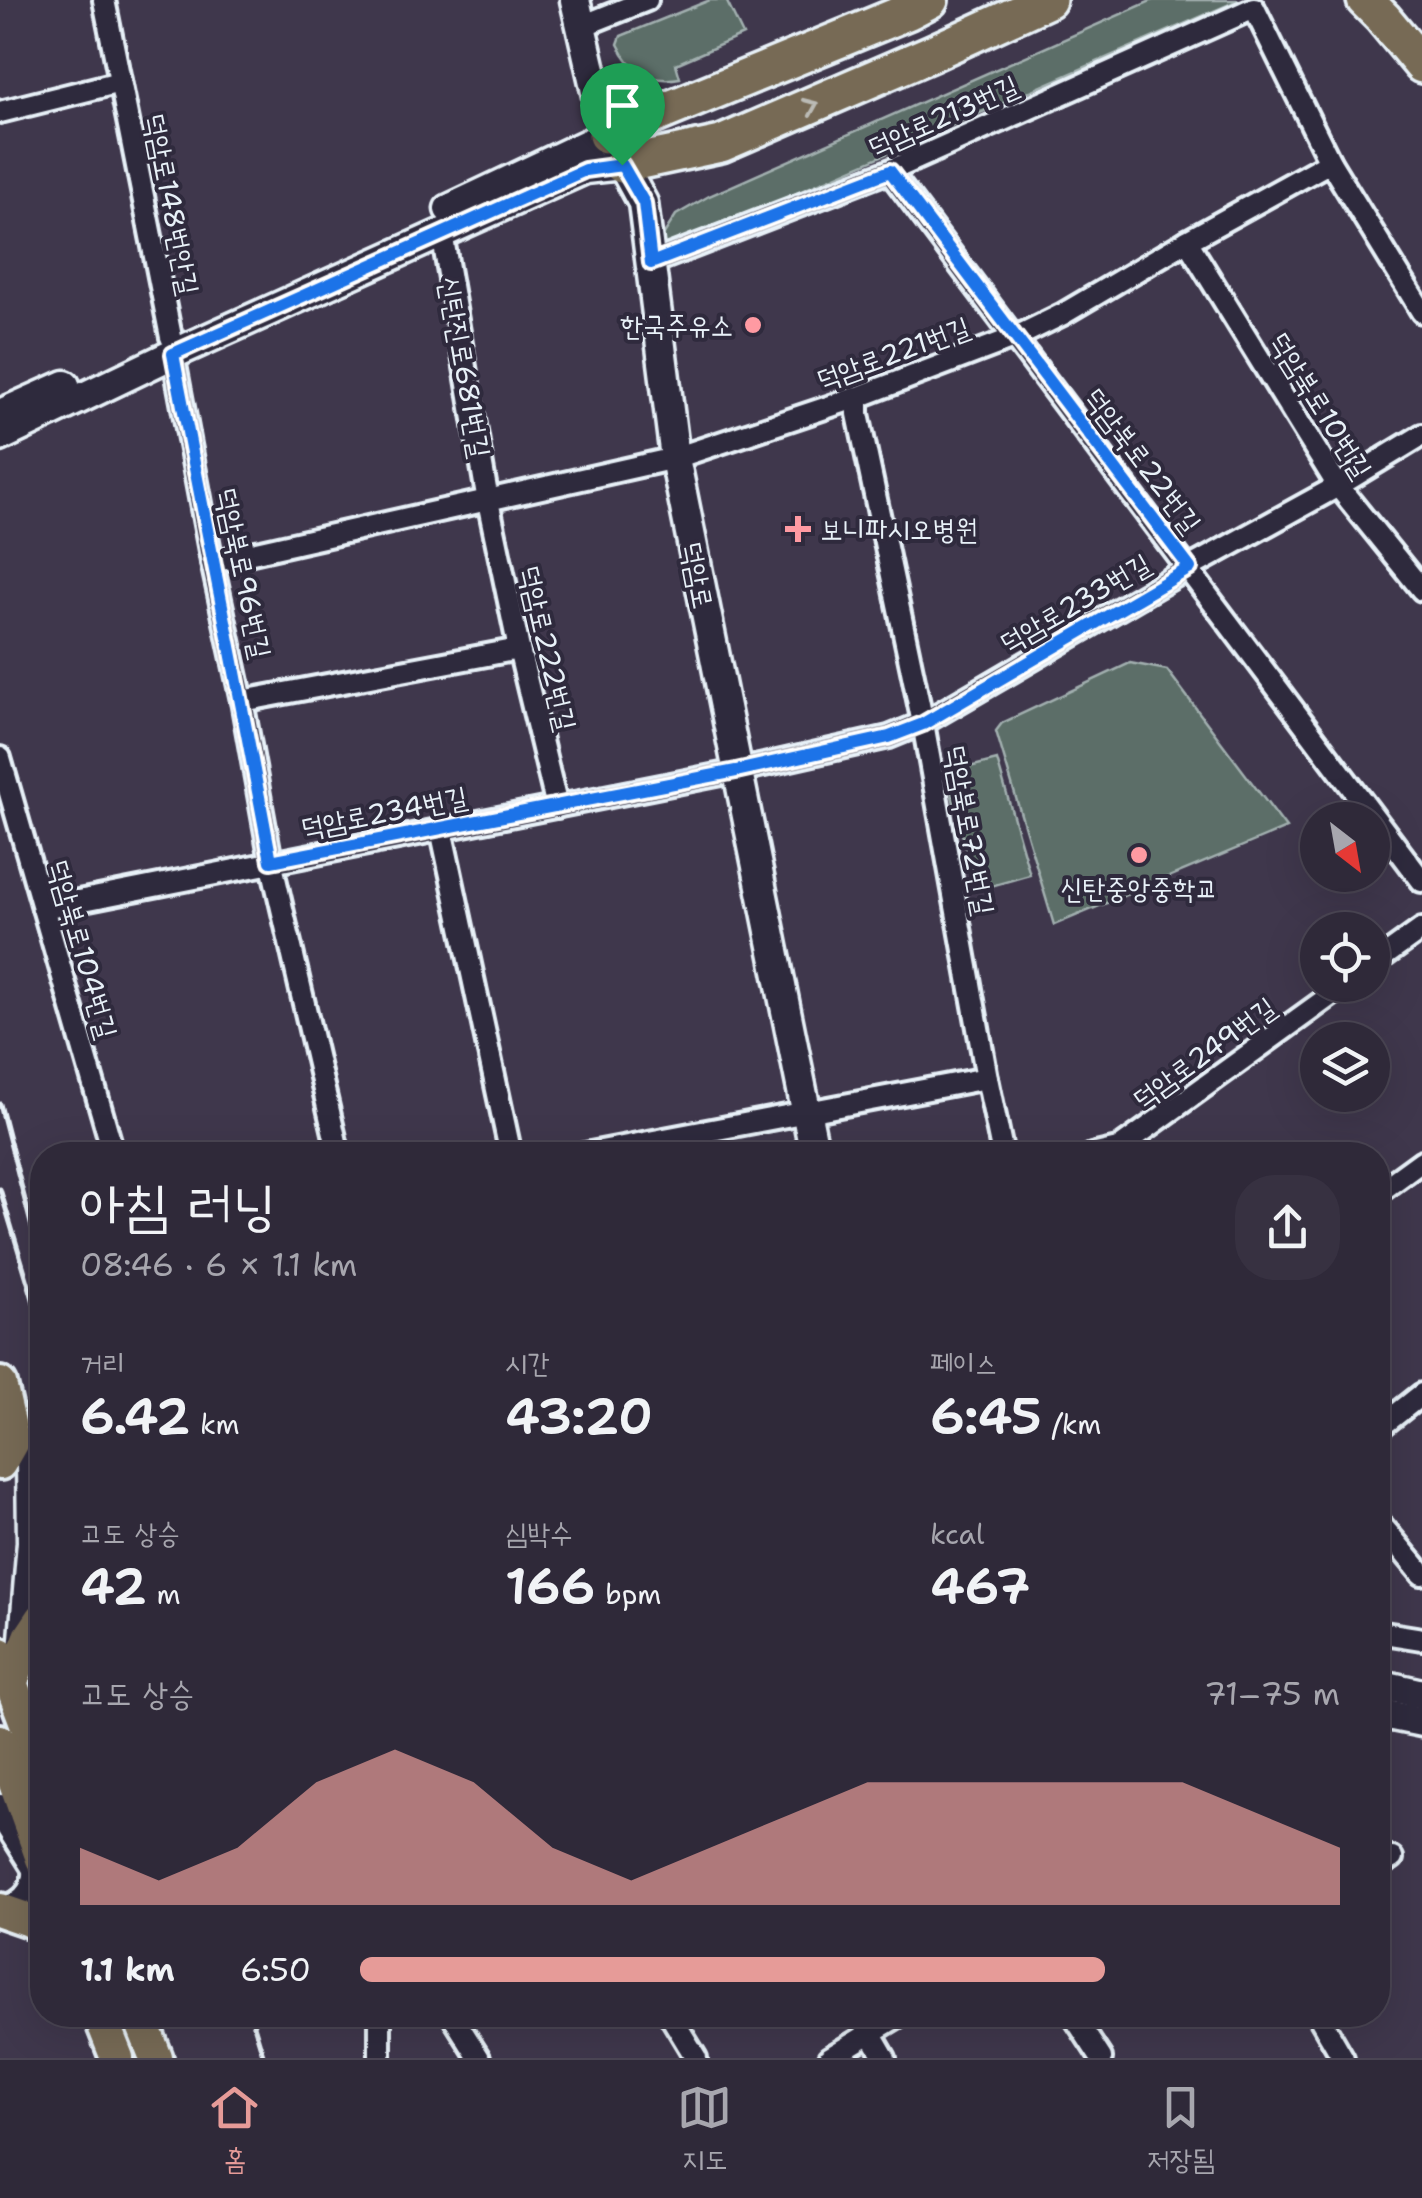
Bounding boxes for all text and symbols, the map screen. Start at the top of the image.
pin [580,63,665,166]
street label: 덕암로213번길 [862,66,1024,166]
icon: arrive [595,78,650,133]
one-way arrow [801,98,819,118]
street label: 덕암로148번안길 [136,110,208,298]
street label: 신탄진로681번길 [430,273,500,461]
place label: 한국주유소 [620,306,733,344]
street label: 덕암로221번길 [811,308,975,398]
marker: 한국주유소 [742,314,764,336]
street label: 덕암북로10번길 [1261,325,1381,485]
street label: 덕암북로22번길 [1076,379,1210,541]
street label: 덕암북로96번길 [207,484,281,662]
place label: 보니파시오병원 [820,510,978,548]
marker: 보니파시오병원 [785,516,811,542]
street label: 덕암로 [673,538,723,612]
street label: 덕암로233번길 [993,544,1157,662]
street label: 덕암로222번길 [511,562,585,734]
street label: 덕암북로72번길 [936,742,1004,918]
street label: 덕암로234번길 [297,777,471,847]
north arrow [1300,802,1390,892]
map controls [1300,802,1390,1112]
marker: 신탄중앙중학교 [1128,844,1150,866]
street label: 덕암북로104번길 [39,855,127,1043]
place label: 신탄중앙중학교 [1060,869,1218,907]
button: locate [1300,912,1390,1002]
street label: 덕암로249번길 [1125,988,1283,1118]
button: layers [1300,1022,1390,1112]
text: 아침 러닝 [80,1168,276,1242]
button: share [1235,1175,1340,1280]
text: 08:46 · 6 × 1.1 km [80,1243,357,1286]
text: 거리 [80,1344,125,1382]
text: 시간 [505,1344,550,1382]
text: 페이스 [930,1344,998,1382]
text: 6.42 [80,1383,191,1450]
text: 43:20 [505,1383,653,1450]
text: 6:45 [930,1383,1042,1450]
text: km [191,1405,240,1443]
text: /km [1042,1405,1102,1443]
text: 고도 상승 [80,1514,180,1552]
text: 심박수 [505,1514,573,1552]
text: kcal [930,1515,984,1553]
text: 42 [80,1553,147,1620]
text: 166 [505,1553,596,1620]
text: 467 [930,1553,1031,1620]
text: m [147,1575,181,1613]
text: bpm [596,1575,662,1613]
text: 고도 상승 [80,1672,194,1715]
text: 71–75 m [1204,1672,1340,1715]
text: 1.1 km [80,1948,175,1991]
text: 6:50 [240,1948,311,1991]
tab: 홈 [207,2080,262,2179]
tab: 지도 [677,2080,732,2179]
tab: 저장됨 [1147,2080,1215,2179]

